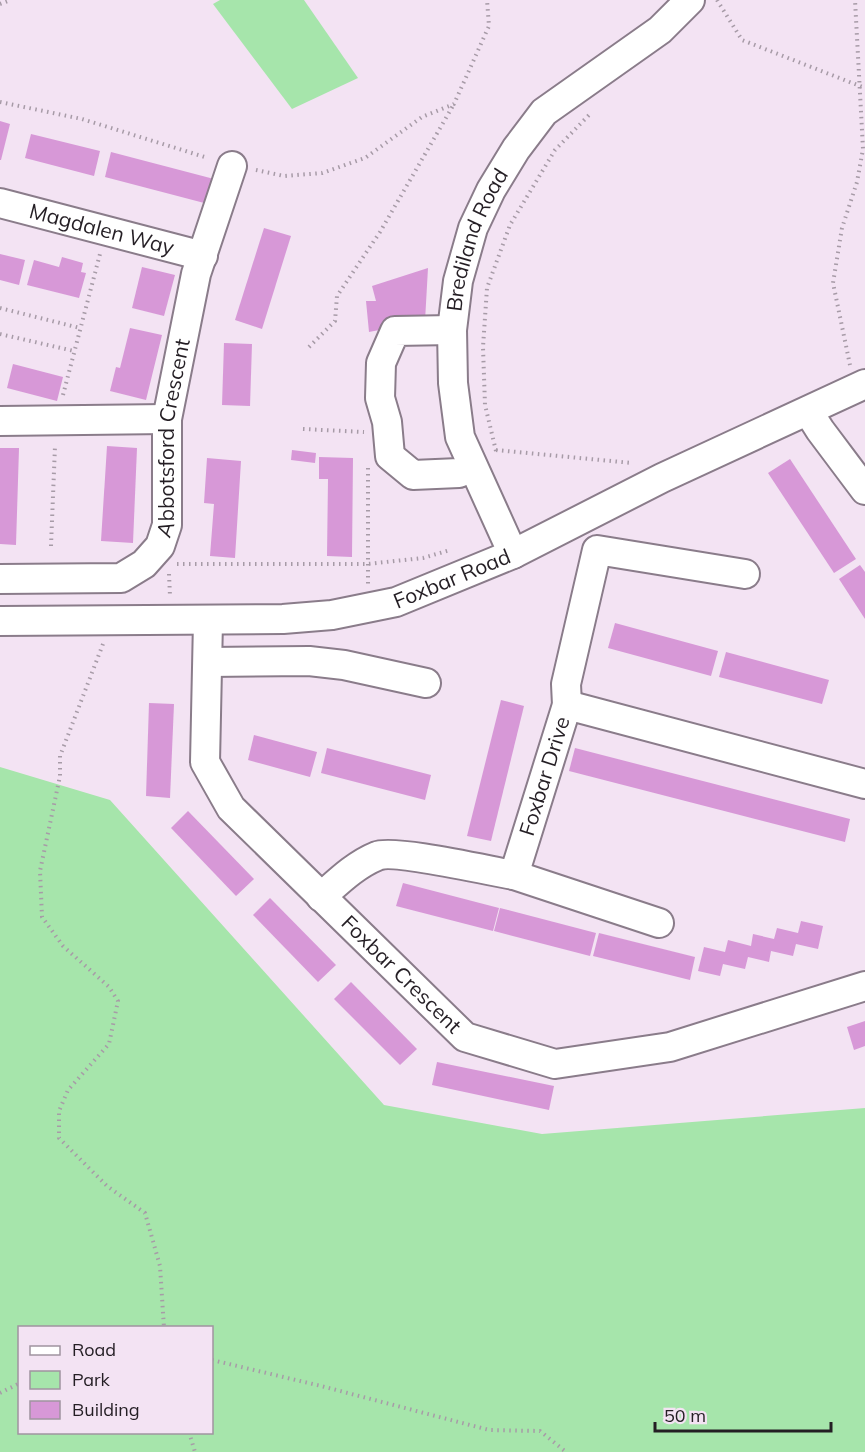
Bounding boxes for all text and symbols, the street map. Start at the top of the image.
street label: Brediland Road [440,163,513,313]
street label: Magdalen Way [27,197,177,260]
street label: Abbotsford Crescent [150,336,195,540]
street label: Foxbar Road [389,542,514,614]
street label: Foxbar Drive [513,713,575,839]
street label: Foxbar Crescent [336,909,467,1038]
legend [18,1326,213,1434]
text: Road [72,1338,116,1361]
text: Park [72,1368,111,1391]
scale bar [655,1395,830,1433]
text: Building [72,1398,140,1421]
text: 50 m [664,1404,706,1427]

